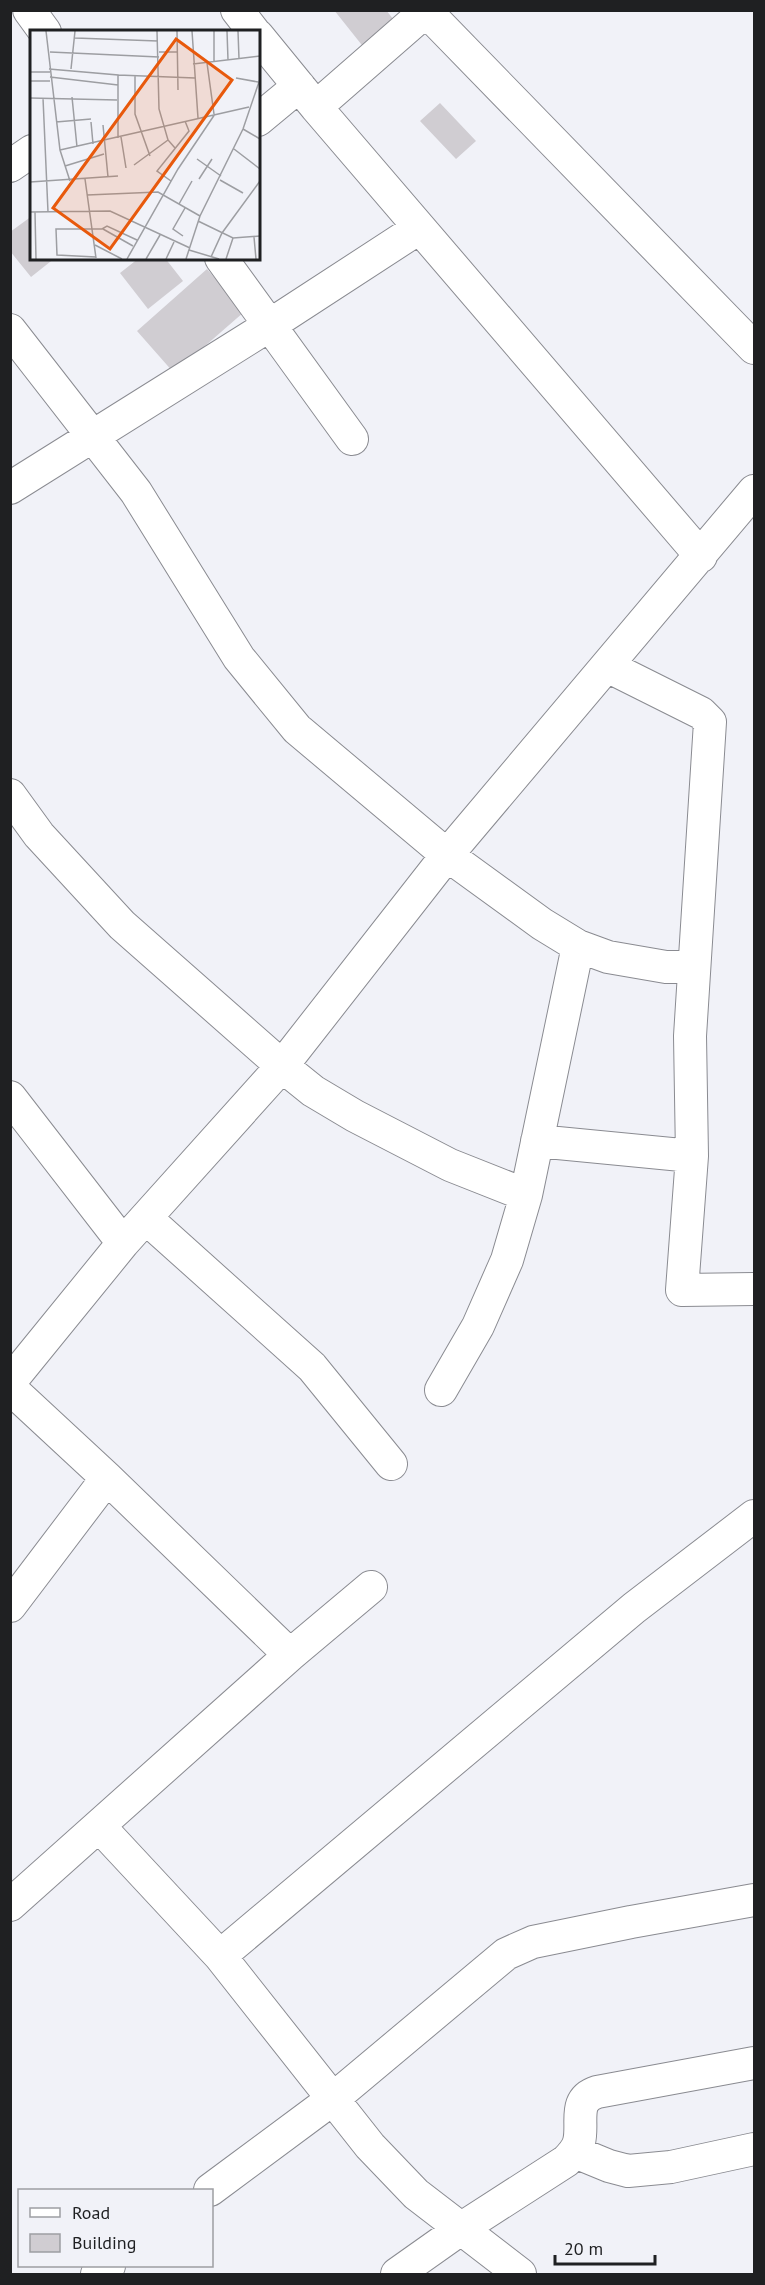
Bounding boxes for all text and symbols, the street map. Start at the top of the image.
inset map [30,30,260,260]
legend [18,2189,213,2267]
text: Road [72,2201,110,2224]
scale bar [555,2228,656,2266]
text: Building [72,2231,136,2254]
text: 20 m [564,2237,603,2260]

